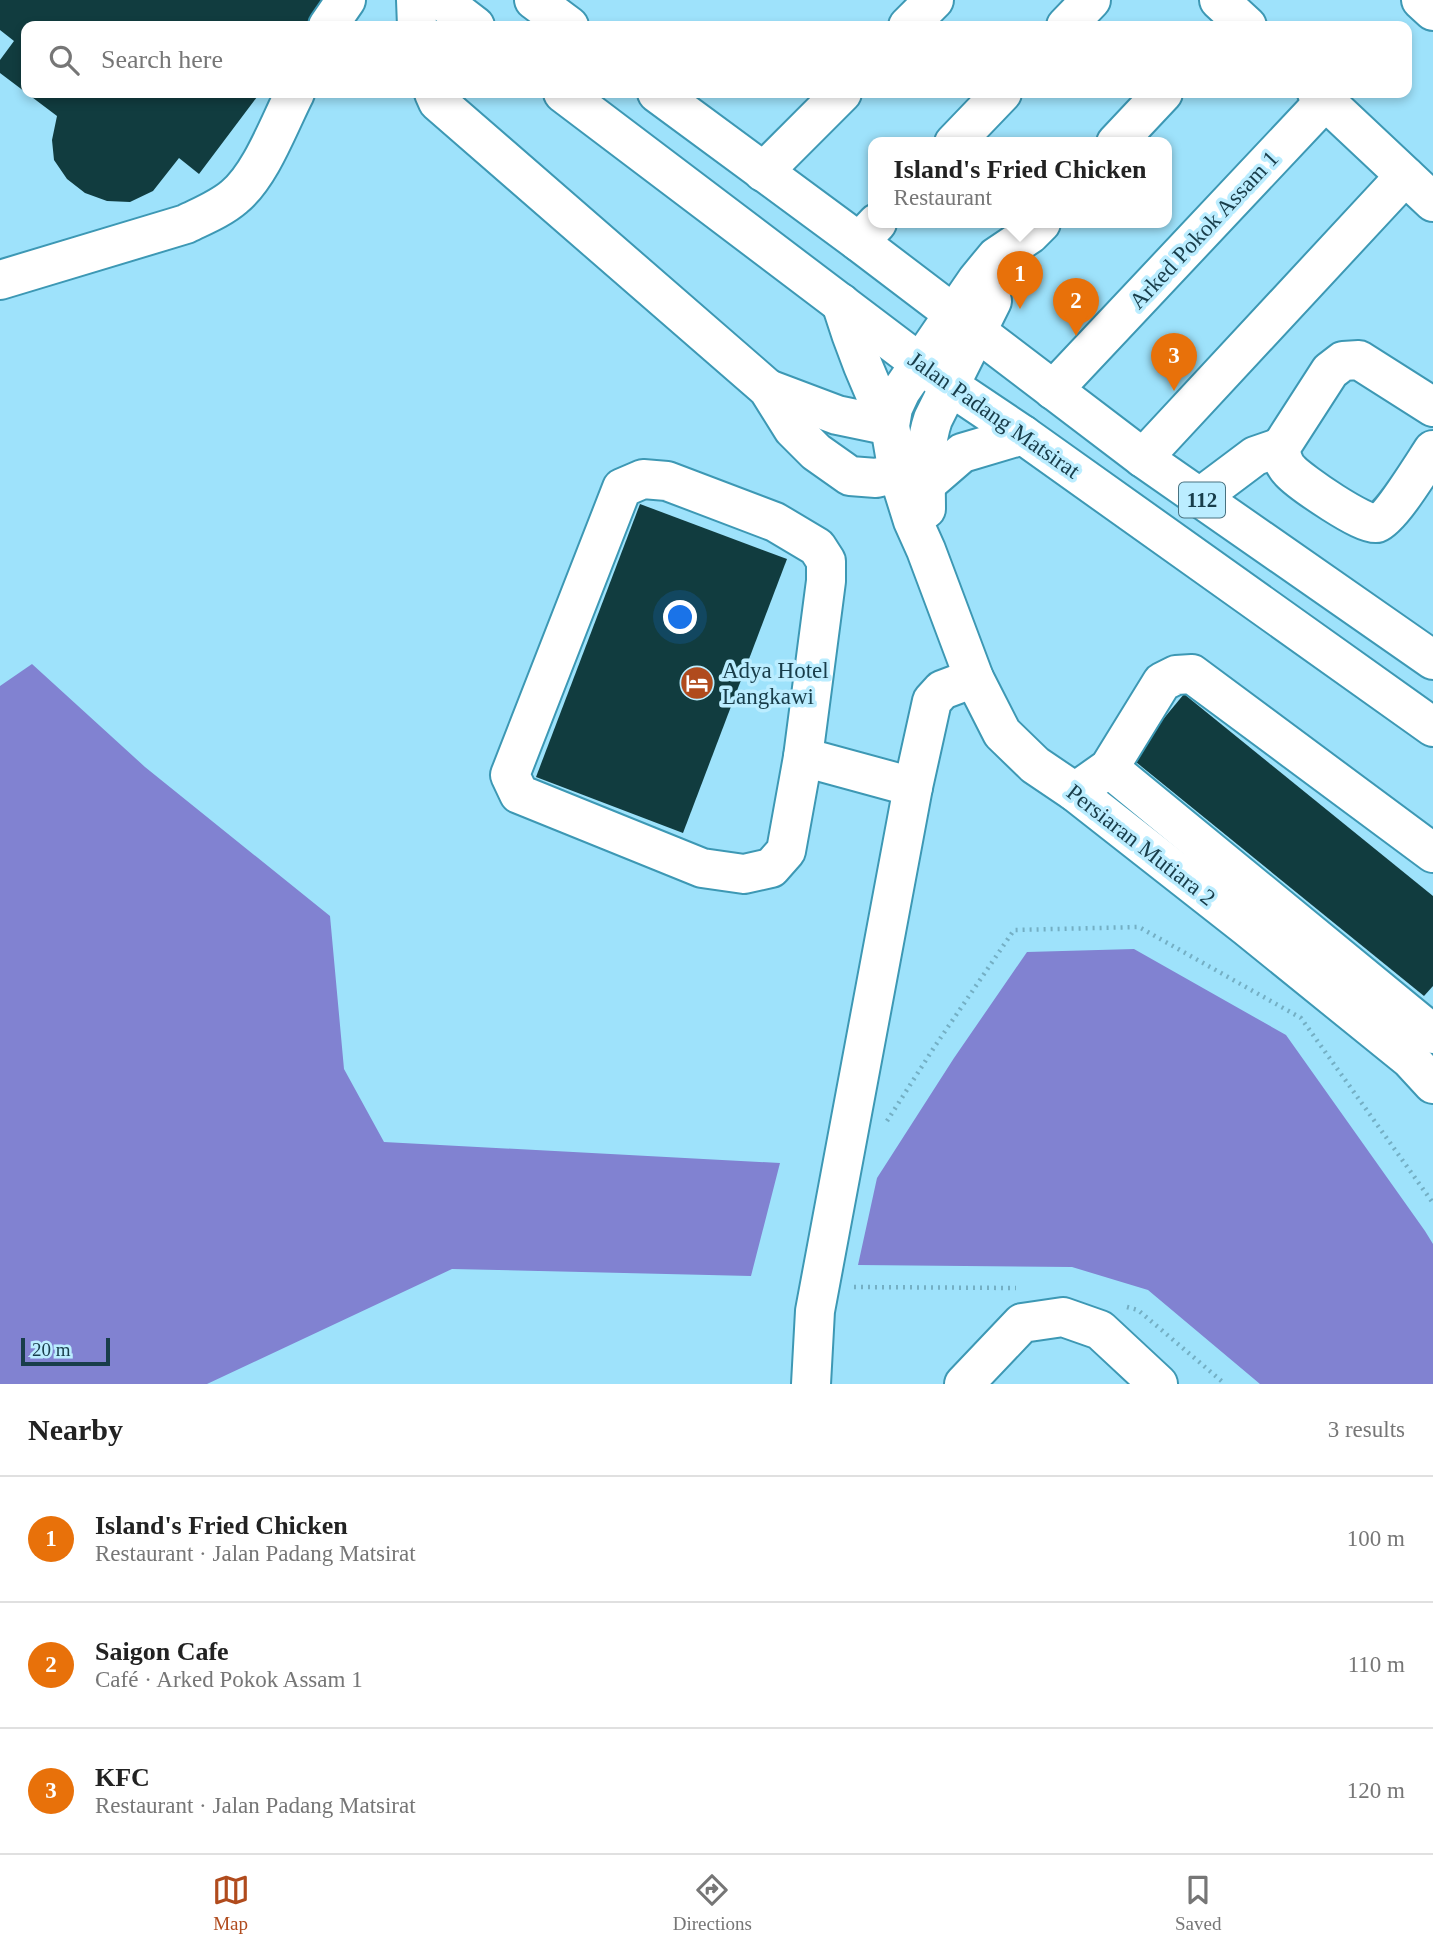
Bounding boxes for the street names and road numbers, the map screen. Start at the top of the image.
street label: Arked Pokok Assam 1 [1124,146,1284,314]
street label: Jalan Padang Matsirat [904,347,1085,484]
road number: 112 [1179,482,1225,518]
street label: Persiaran Mutiara 2 [1062,779,1220,911]

